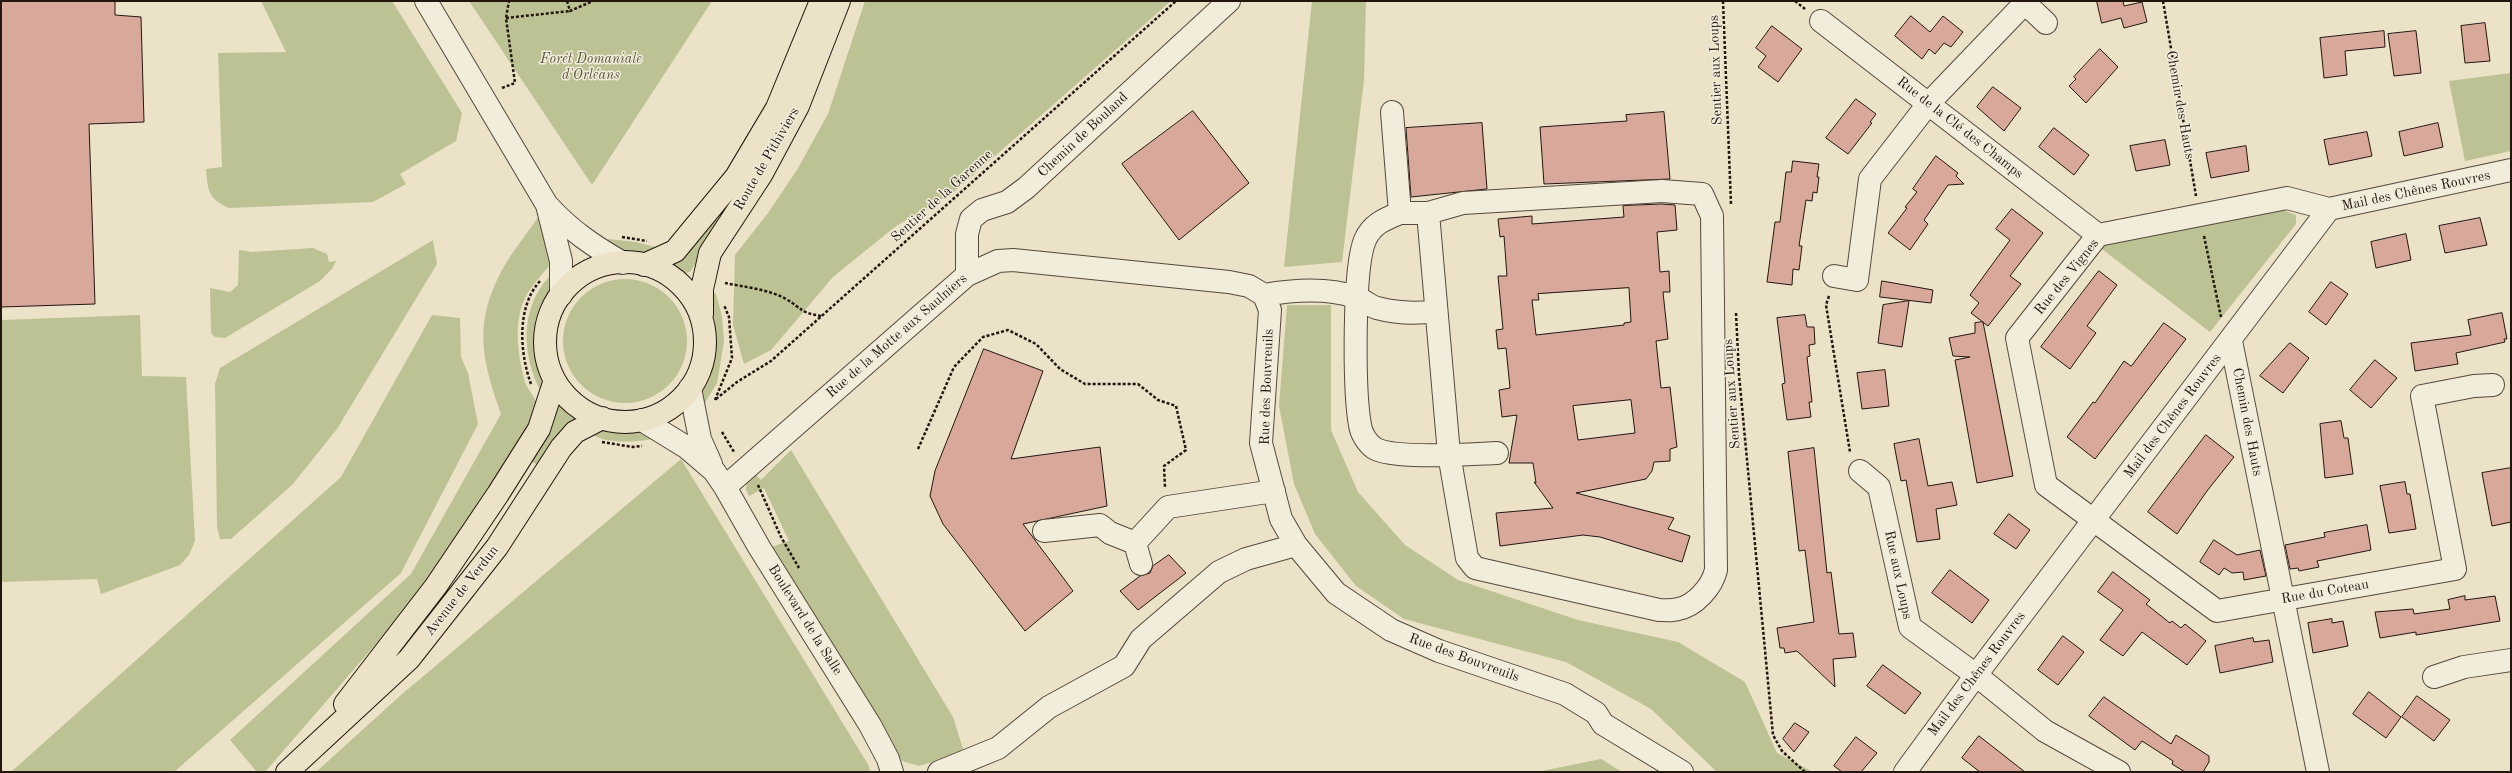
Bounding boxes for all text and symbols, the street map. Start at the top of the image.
street label: Sentier aux Loups [1706,15,1726,125]
street label: Chemin des Hauts [2162,49,2198,161]
park label: Forêt Domaniale d'Orléans [540,51,642,84]
street label: Rue de la Clé des Champs [1893,73,2027,183]
street label: Chemin de Bouland [1034,89,1132,181]
street label: Route de Pithiviers [731,104,803,214]
street label: Sentier de la Garenne [888,146,996,246]
street label: Mail des Chênes Rouvres [2340,167,2492,215]
street label: Rue des Vignes [2031,235,2103,319]
street label: Rue de la Motte aux Saulniers [823,270,971,402]
street label: Rue des Bouvreuils [1257,329,1277,445]
street label: Sentier aux Loups [1720,338,1744,450]
street label: Mail des Chênes Rouvres [2121,350,2225,482]
street label: Chemin des Hauts [2228,366,2266,478]
street label: Rue aux Loups [1880,529,1916,621]
street label: Avenue de Verdun [422,542,502,640]
street label: Boulevard de la Salle [764,562,846,678]
street label: Rue du Coteau [2280,576,2370,608]
street label: Mail des Chênes Rouvres [1925,608,2029,740]
street label: Rue des Bouvreuils [1406,630,1522,686]

